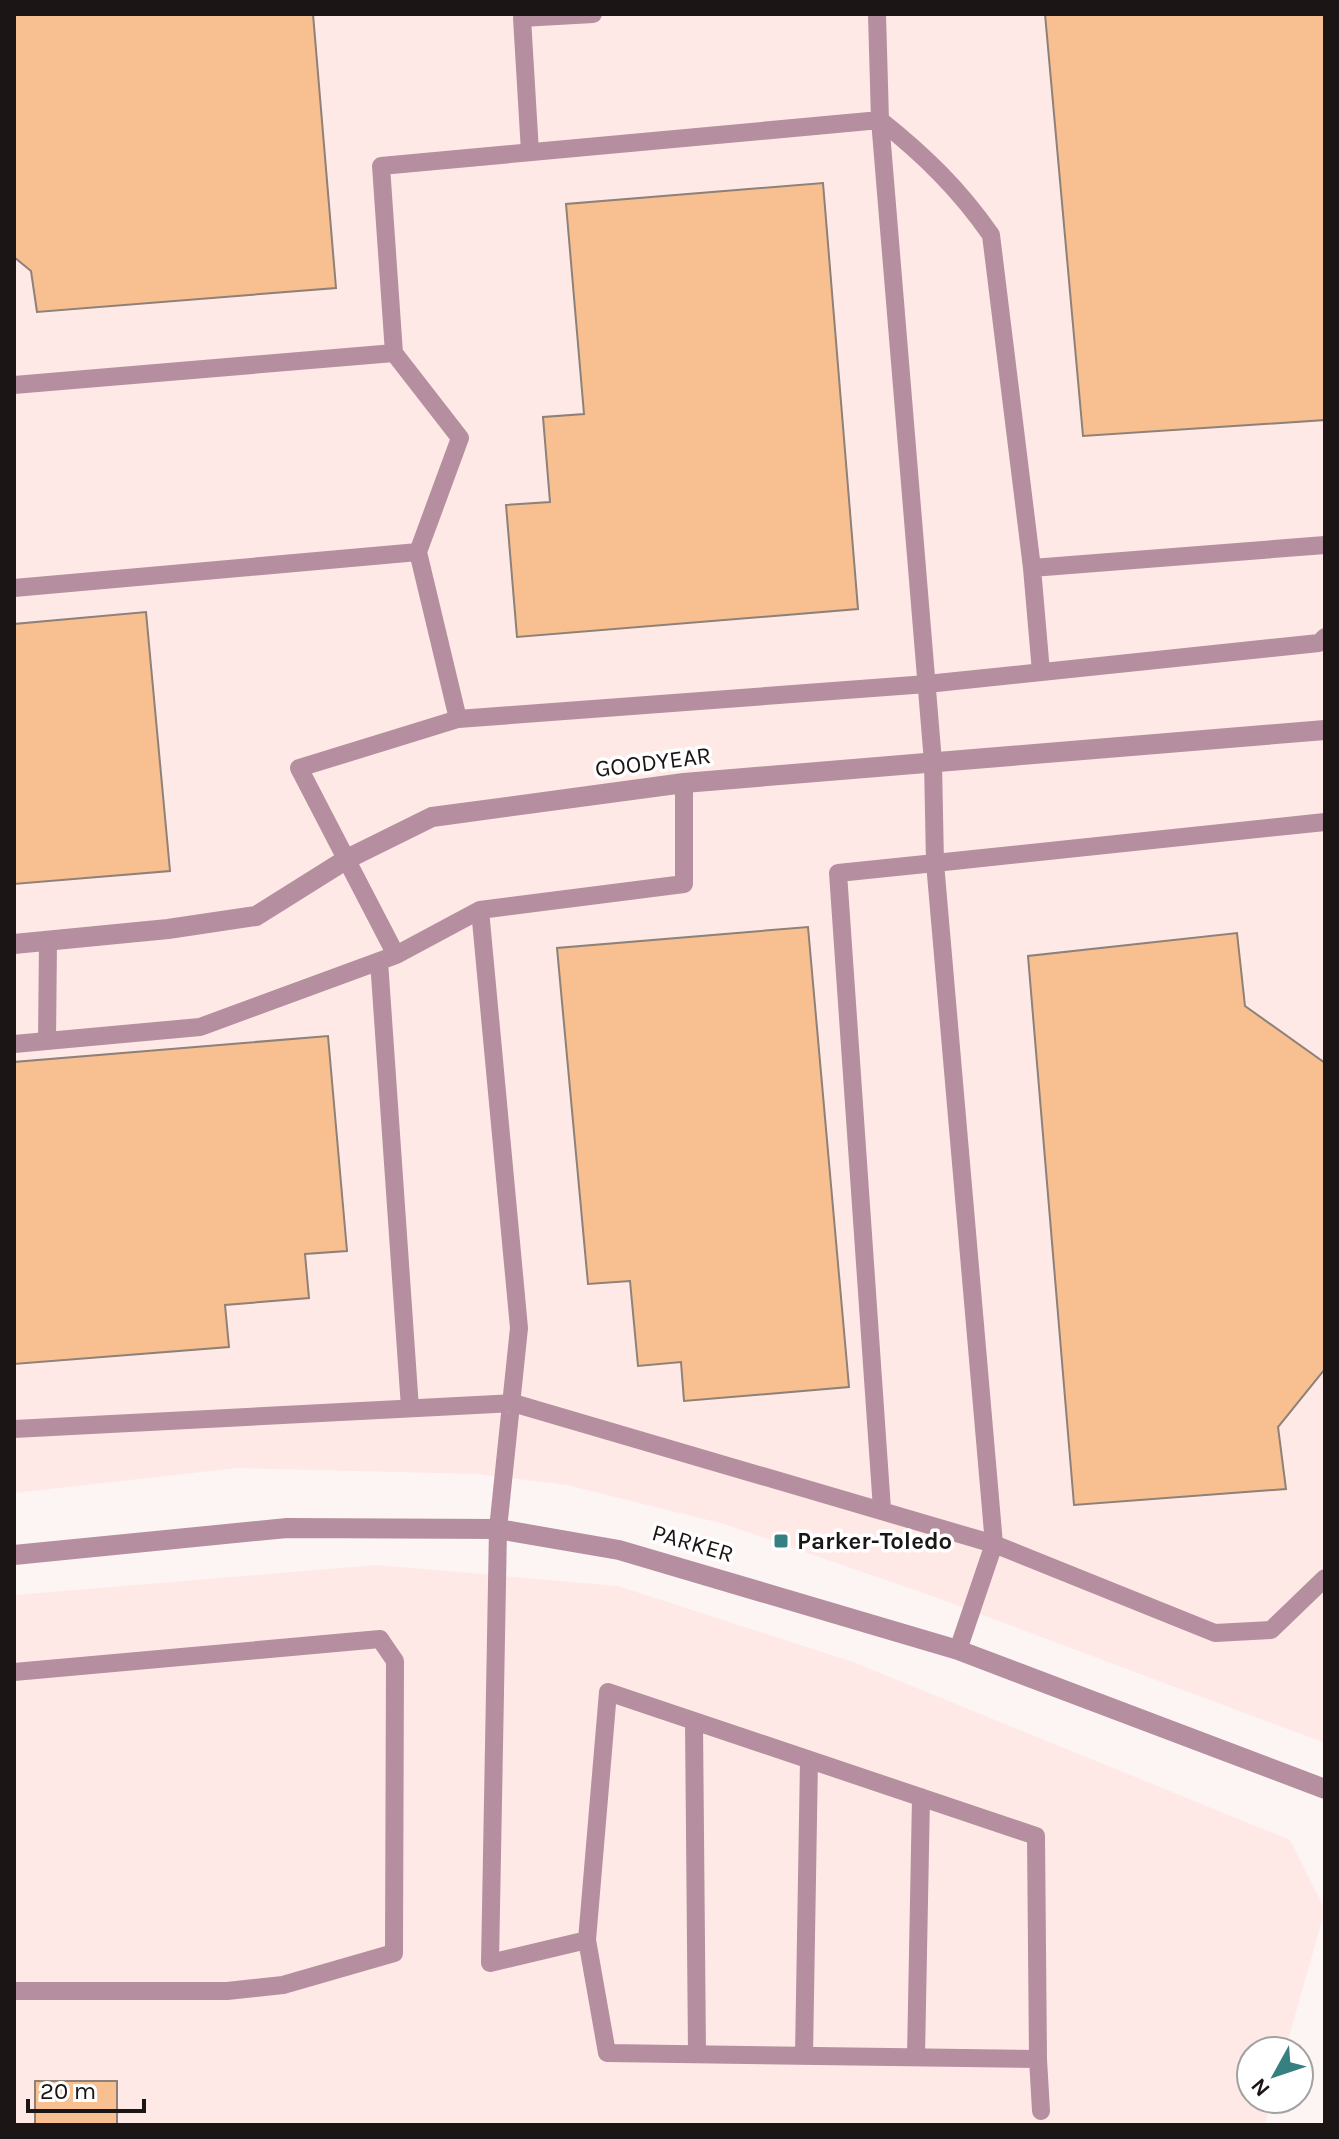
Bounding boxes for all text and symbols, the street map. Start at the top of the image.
street label: GOODYEAR [593,741,713,783]
street label: PARKER [649,1518,737,1568]
place label: Parker-Toledo [797,1527,952,1555]
marker: Parker-Toledo [772,1532,790,1550]
north arrow [1235,2035,1315,2115]
scale bar [28,2063,144,2113]
text: N [1245,2073,1275,2102]
text: 20 m [40,2077,96,2105]

